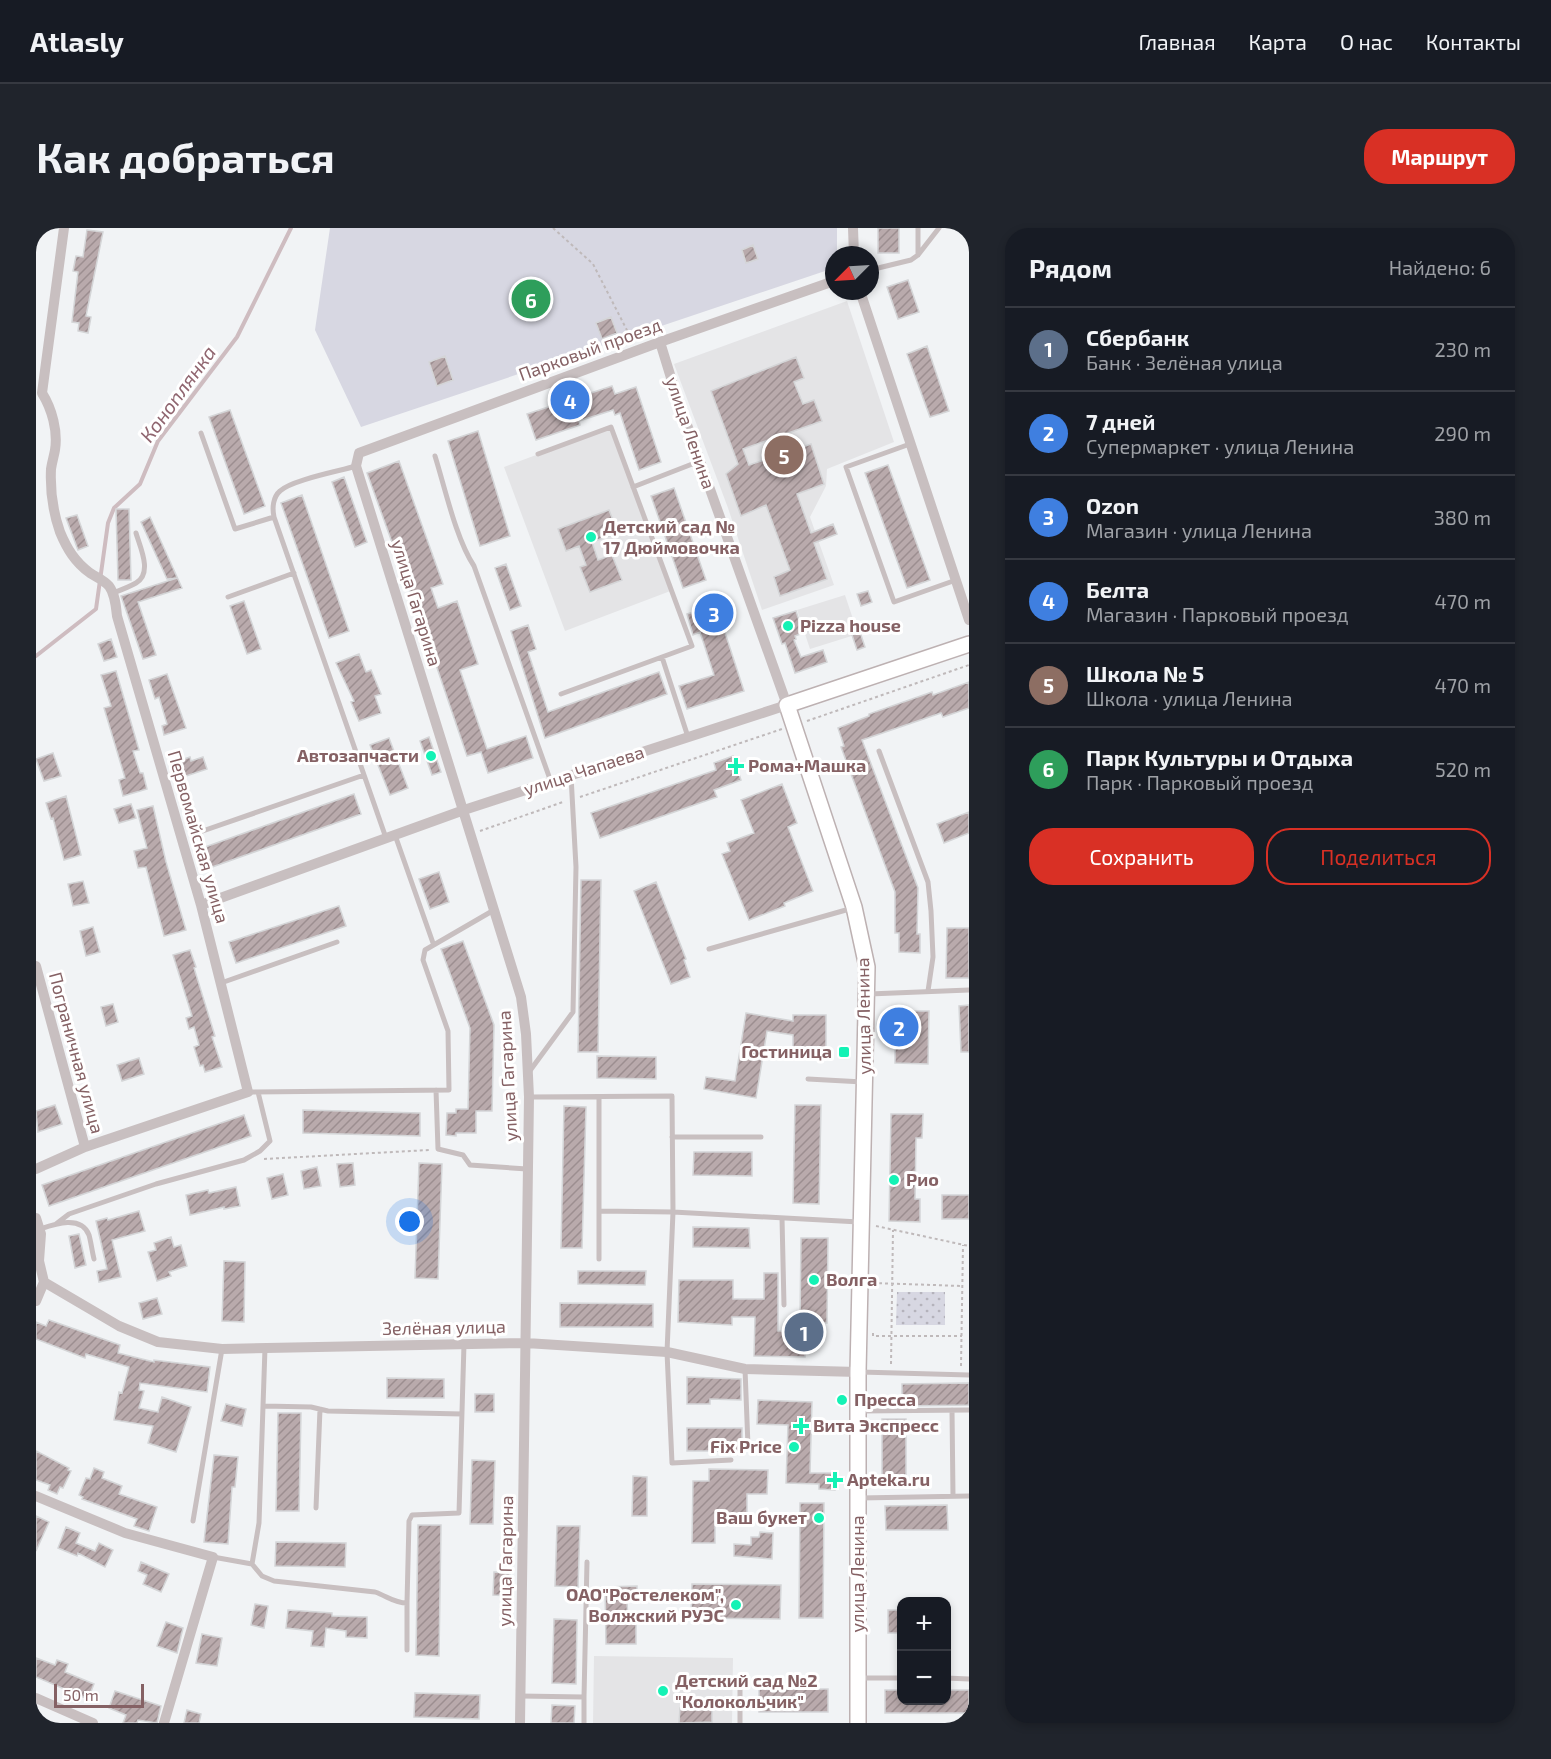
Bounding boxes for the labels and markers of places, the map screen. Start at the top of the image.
pin: 6 [512,276,550,322]
pin: 4 [550,378,590,423]
pin: 5 [764,432,804,478]
place label: Детский сад № 17 Дюймовочка [603,515,740,558]
marker: Детский сад № 17 Дюймовочка [584,530,598,544]
pin: 3 [694,590,734,636]
place label: Pizza house [800,614,901,636]
marker: Pizza house [781,619,795,633]
place label: Автозапчасти [297,744,419,766]
marker: Автозапчасти [424,749,438,763]
place label: Рома+Машка [748,754,866,776]
marker: Рома+Машка [729,759,743,773]
pin: 2 [880,1004,918,1050]
place label: Гостиница [741,1040,832,1062]
marker: Гостиница [837,1045,851,1059]
place label: Рио [906,1168,939,1190]
marker: Рио [887,1173,901,1187]
place label: Волга [826,1268,877,1290]
marker: Волга [807,1273,821,1287]
pin: 1 [784,1310,824,1354]
place label: Пресса [854,1388,916,1410]
marker: Пресса [835,1393,849,1407]
place label: Вита Экспресс [813,1414,939,1436]
marker: Вита Экспресс [794,1419,808,1433]
place label: Fix Price [710,1435,782,1457]
marker: Fix Price [787,1440,801,1454]
place label: Apteka.ru [847,1468,930,1490]
marker: Apteka.ru [828,1473,842,1487]
place label: Ваш букет [716,1506,807,1528]
marker: Ваш букет [812,1511,826,1525]
place label: ОАО"Ростелеком", Волжский РУЭС [566,1583,724,1626]
marker: ОАО"Ростелеком", Волжский РУЭС [729,1598,743,1612]
place label: Детский сад №2 "Колокольчик" [675,1669,818,1712]
marker: Детский сад №2 "Колокольчик" [656,1684,670,1698]

